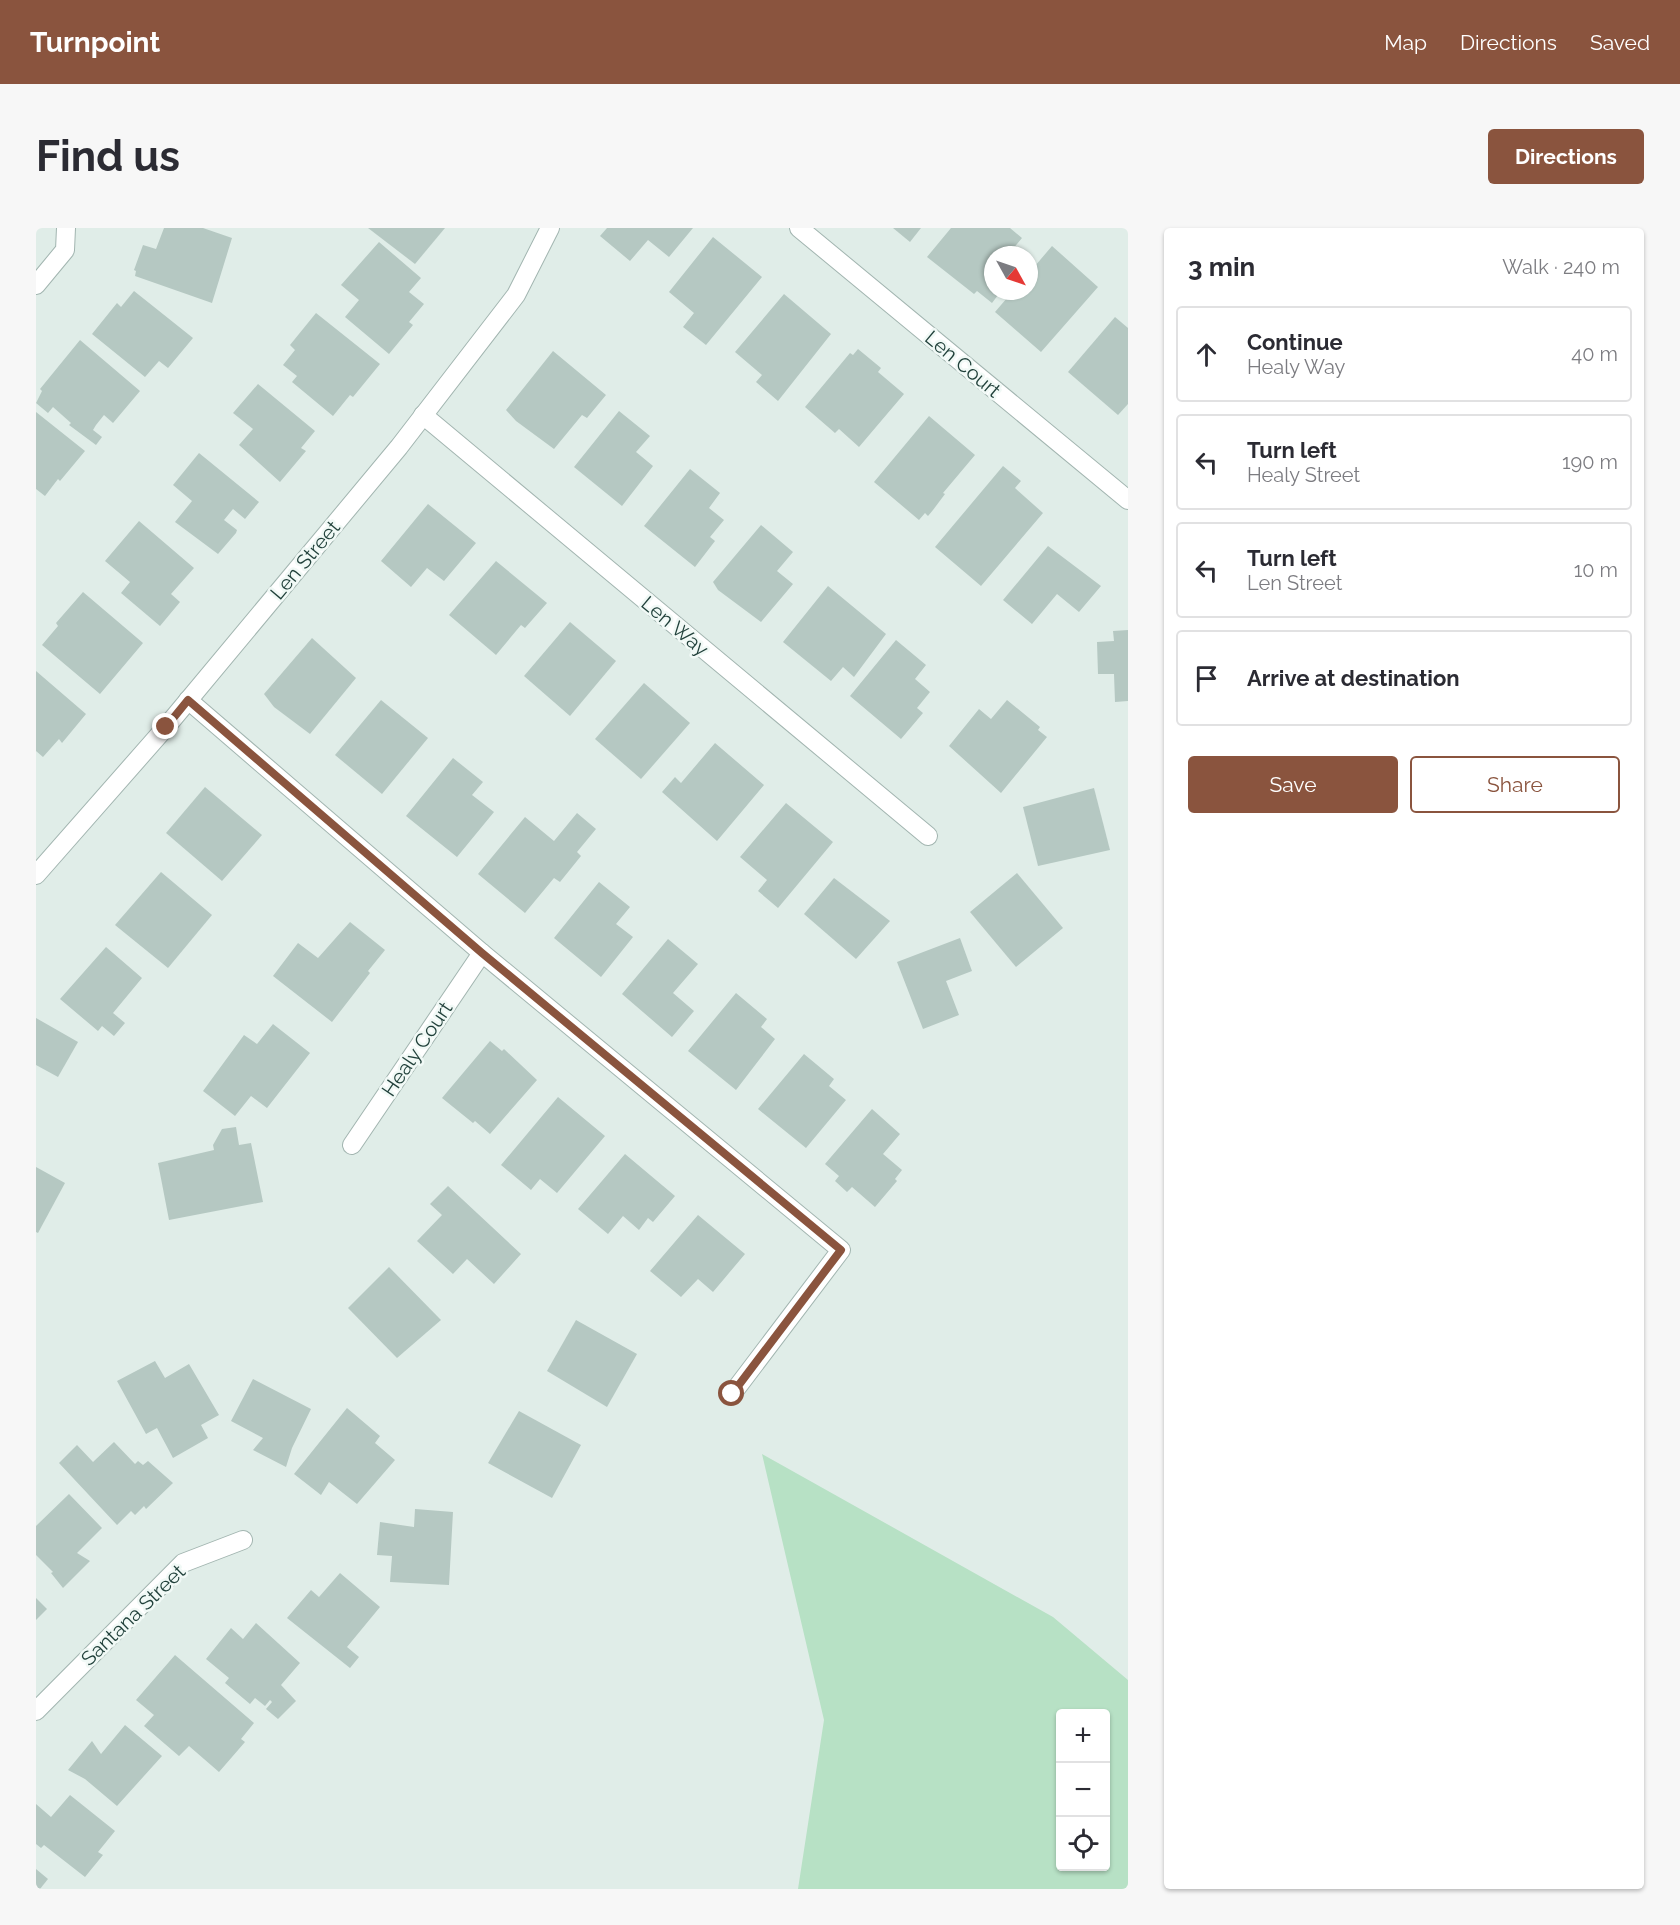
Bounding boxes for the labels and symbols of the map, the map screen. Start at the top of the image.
north arrow [984,246,1038,300]
street label: Len Court [920,326,1006,403]
street label: Len Street [265,516,345,604]
street label: Len Way [636,591,714,661]
route end [152,713,178,739]
street label: Healy Court [377,997,458,1101]
route start [718,1380,744,1406]
street label: Santana Street [76,1559,190,1671]

